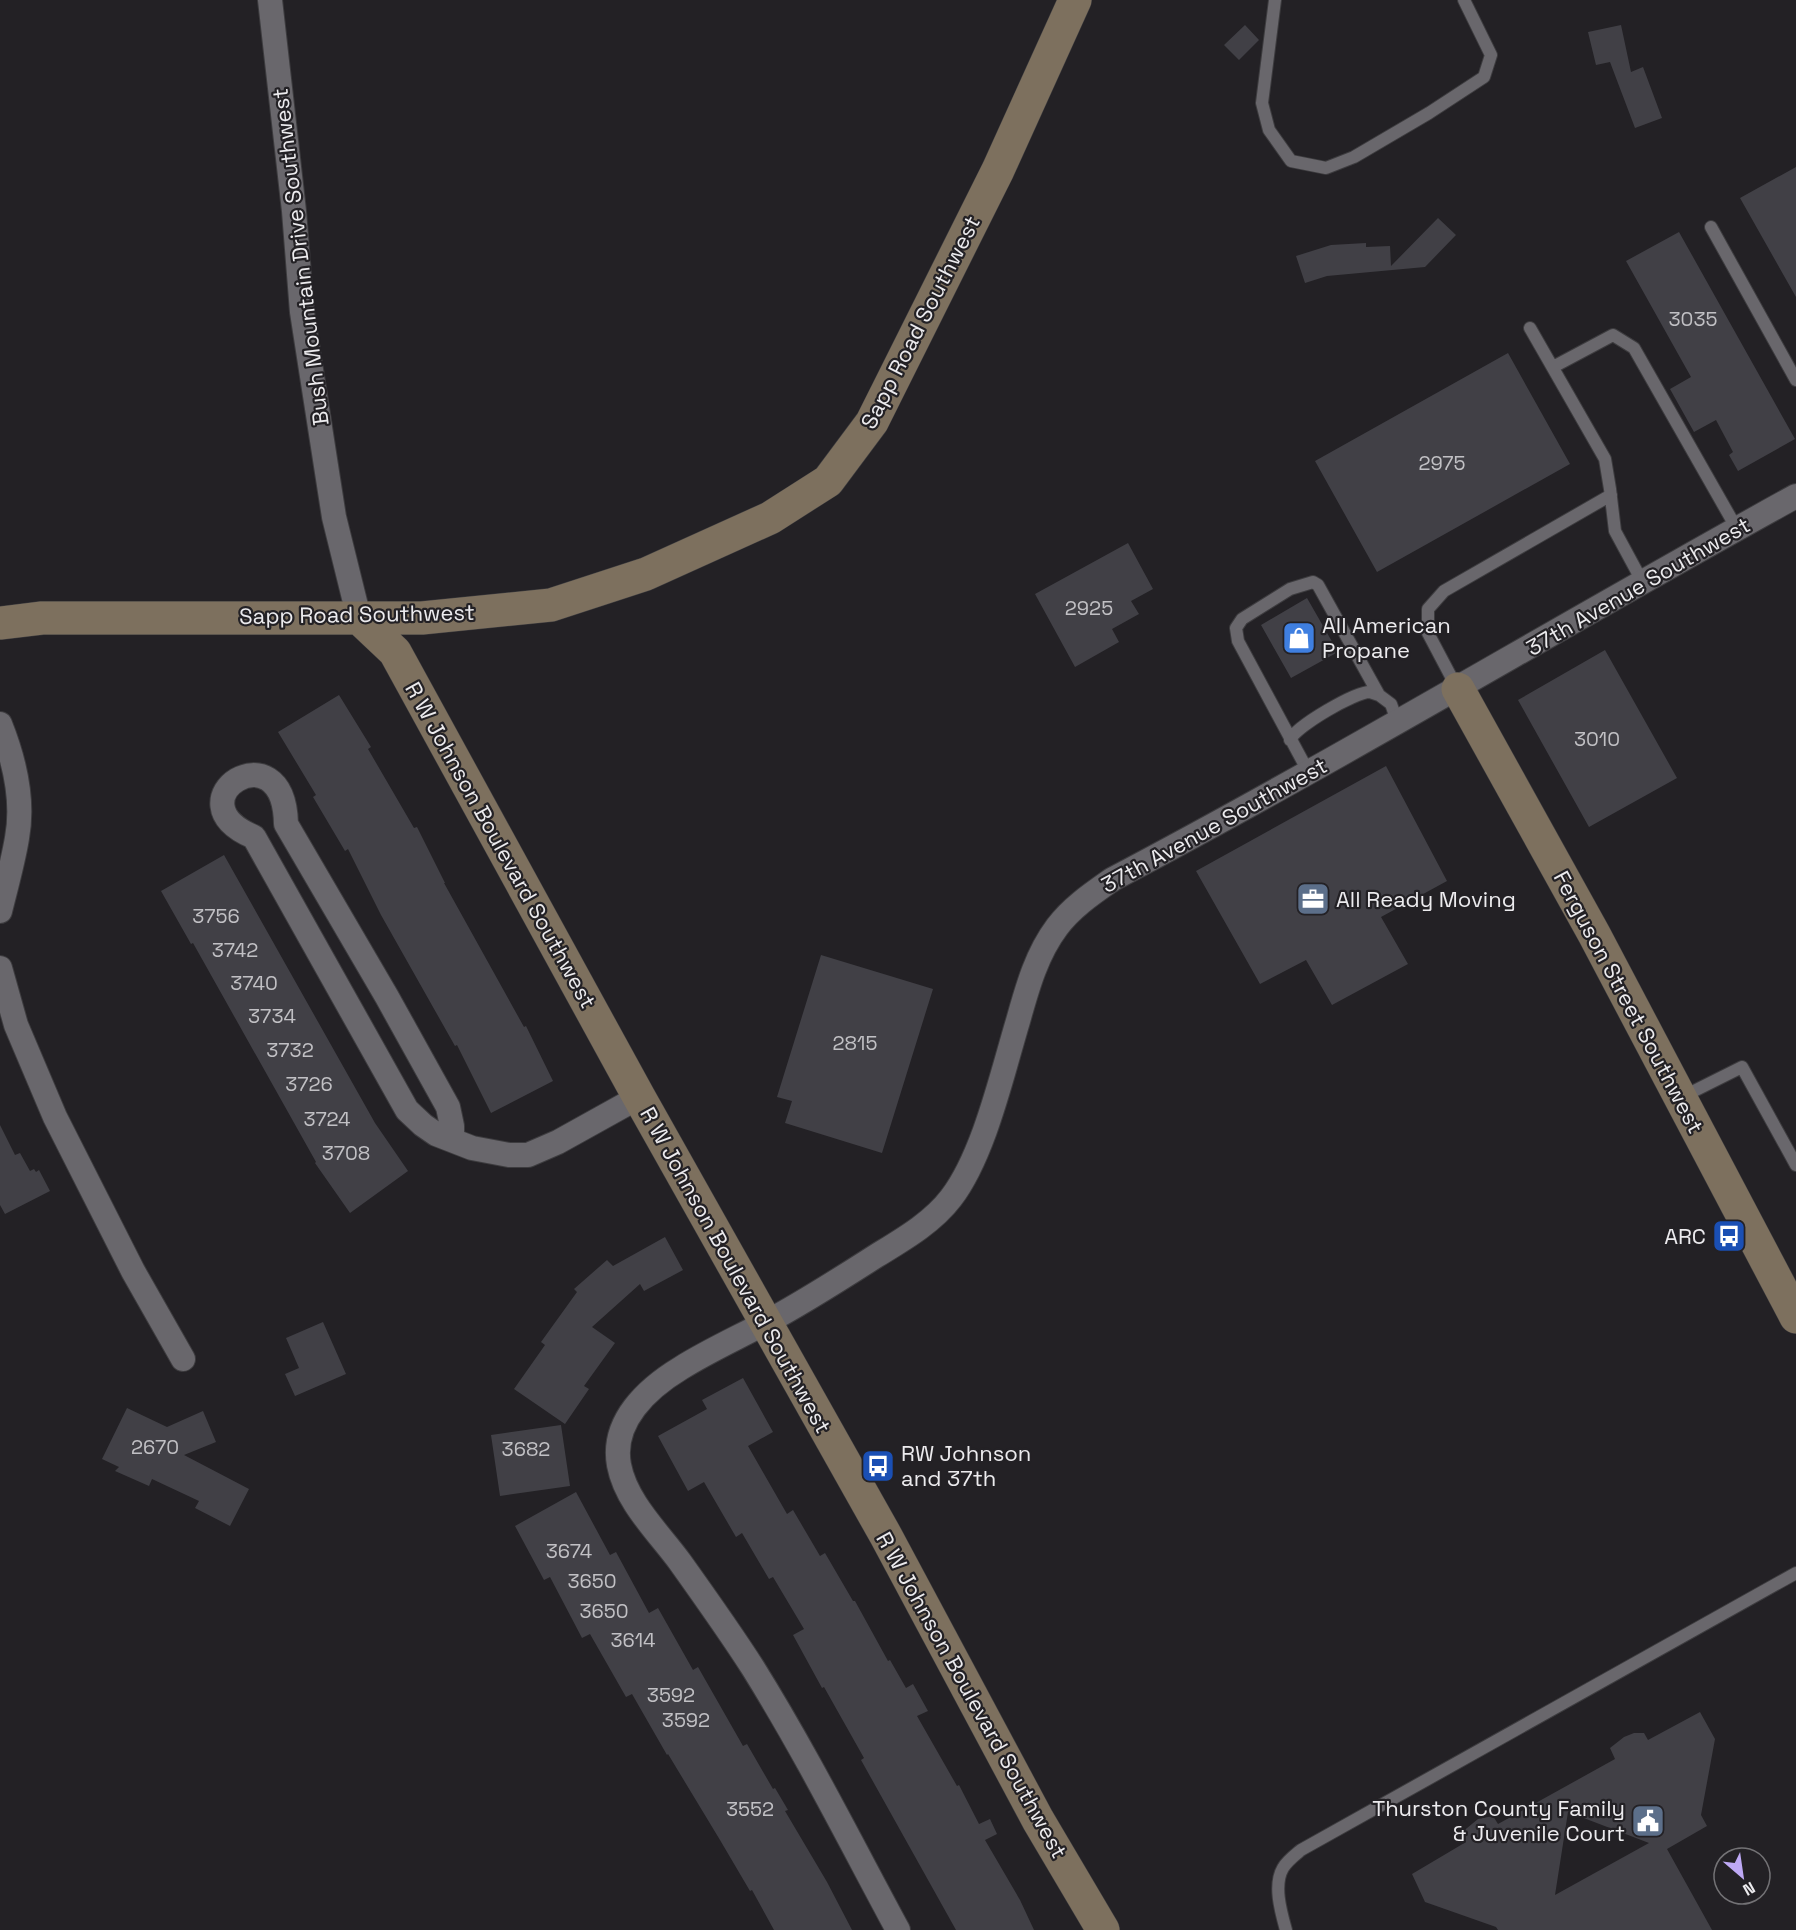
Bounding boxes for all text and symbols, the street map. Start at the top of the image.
street label: Bush Mountain Drive Southwest [265,87,335,427]
street label: Sapp Road Southwest [854,211,986,433]
house number: 3035 [1669,306,1717,332]
house number: 2975 [1418,450,1466,476]
street label: 37th Avenue Southwest [1521,510,1755,662]
house number: 2925 [1065,595,1113,621]
street label: Sapp Road Southwest [239,598,475,630]
place label: All American Propane [1322,611,1451,664]
shop icon: All American Propane [1281,620,1317,656]
street label: R W Johnson Boulevard Southwest [399,677,603,1013]
house number: 3010 [1574,726,1620,752]
street label: 37th Avenue Southwest [1096,751,1332,899]
street label: Ferguson Street Southwest [1548,866,1710,1138]
office icon: All Ready Moving [1295,881,1331,917]
place label: All Ready Moving [1336,885,1516,913]
house number: 3756 [192,903,240,929]
house number: 3742 [212,937,258,963]
house number: 3740 [230,970,278,996]
house number: 3734 [248,1003,296,1029]
house number: 2815 [833,1030,877,1056]
house number: 3732 [266,1037,314,1063]
house number: 3726 [285,1071,333,1097]
street label: R W Johnson Boulevard Southwest [634,1102,838,1438]
house number: 3724 [303,1106,351,1132]
house number: 3708 [322,1140,370,1166]
bus stop icon: ARC [1711,1218,1747,1254]
place label: ARC [1664,1222,1706,1250]
house number: 2670 [131,1434,179,1460]
house number: 3682 [502,1436,550,1462]
place label: RW Johnson and 37th [901,1439,1031,1492]
bus stop icon: RW Johnson and 37th [860,1448,896,1484]
street label: R W Johnson Boulevard Southwest [870,1527,1074,1863]
house number: 3674 [546,1538,592,1564]
house number: 3650 [567,1568,617,1594]
house number: 3650 [579,1598,629,1624]
house number: 3614 [610,1627,656,1653]
house number: 3592 [647,1682,695,1708]
house number: 3592 [662,1707,710,1733]
place label: Thurston County Family & Juvenile Court [1372,1794,1625,1847]
house number: 3552 [726,1796,774,1822]
public building icon: Thurston County Family & Juvenile Court [1630,1803,1666,1839]
north arrow [1712,1846,1772,1906]
text: N [1739,1877,1759,1900]

